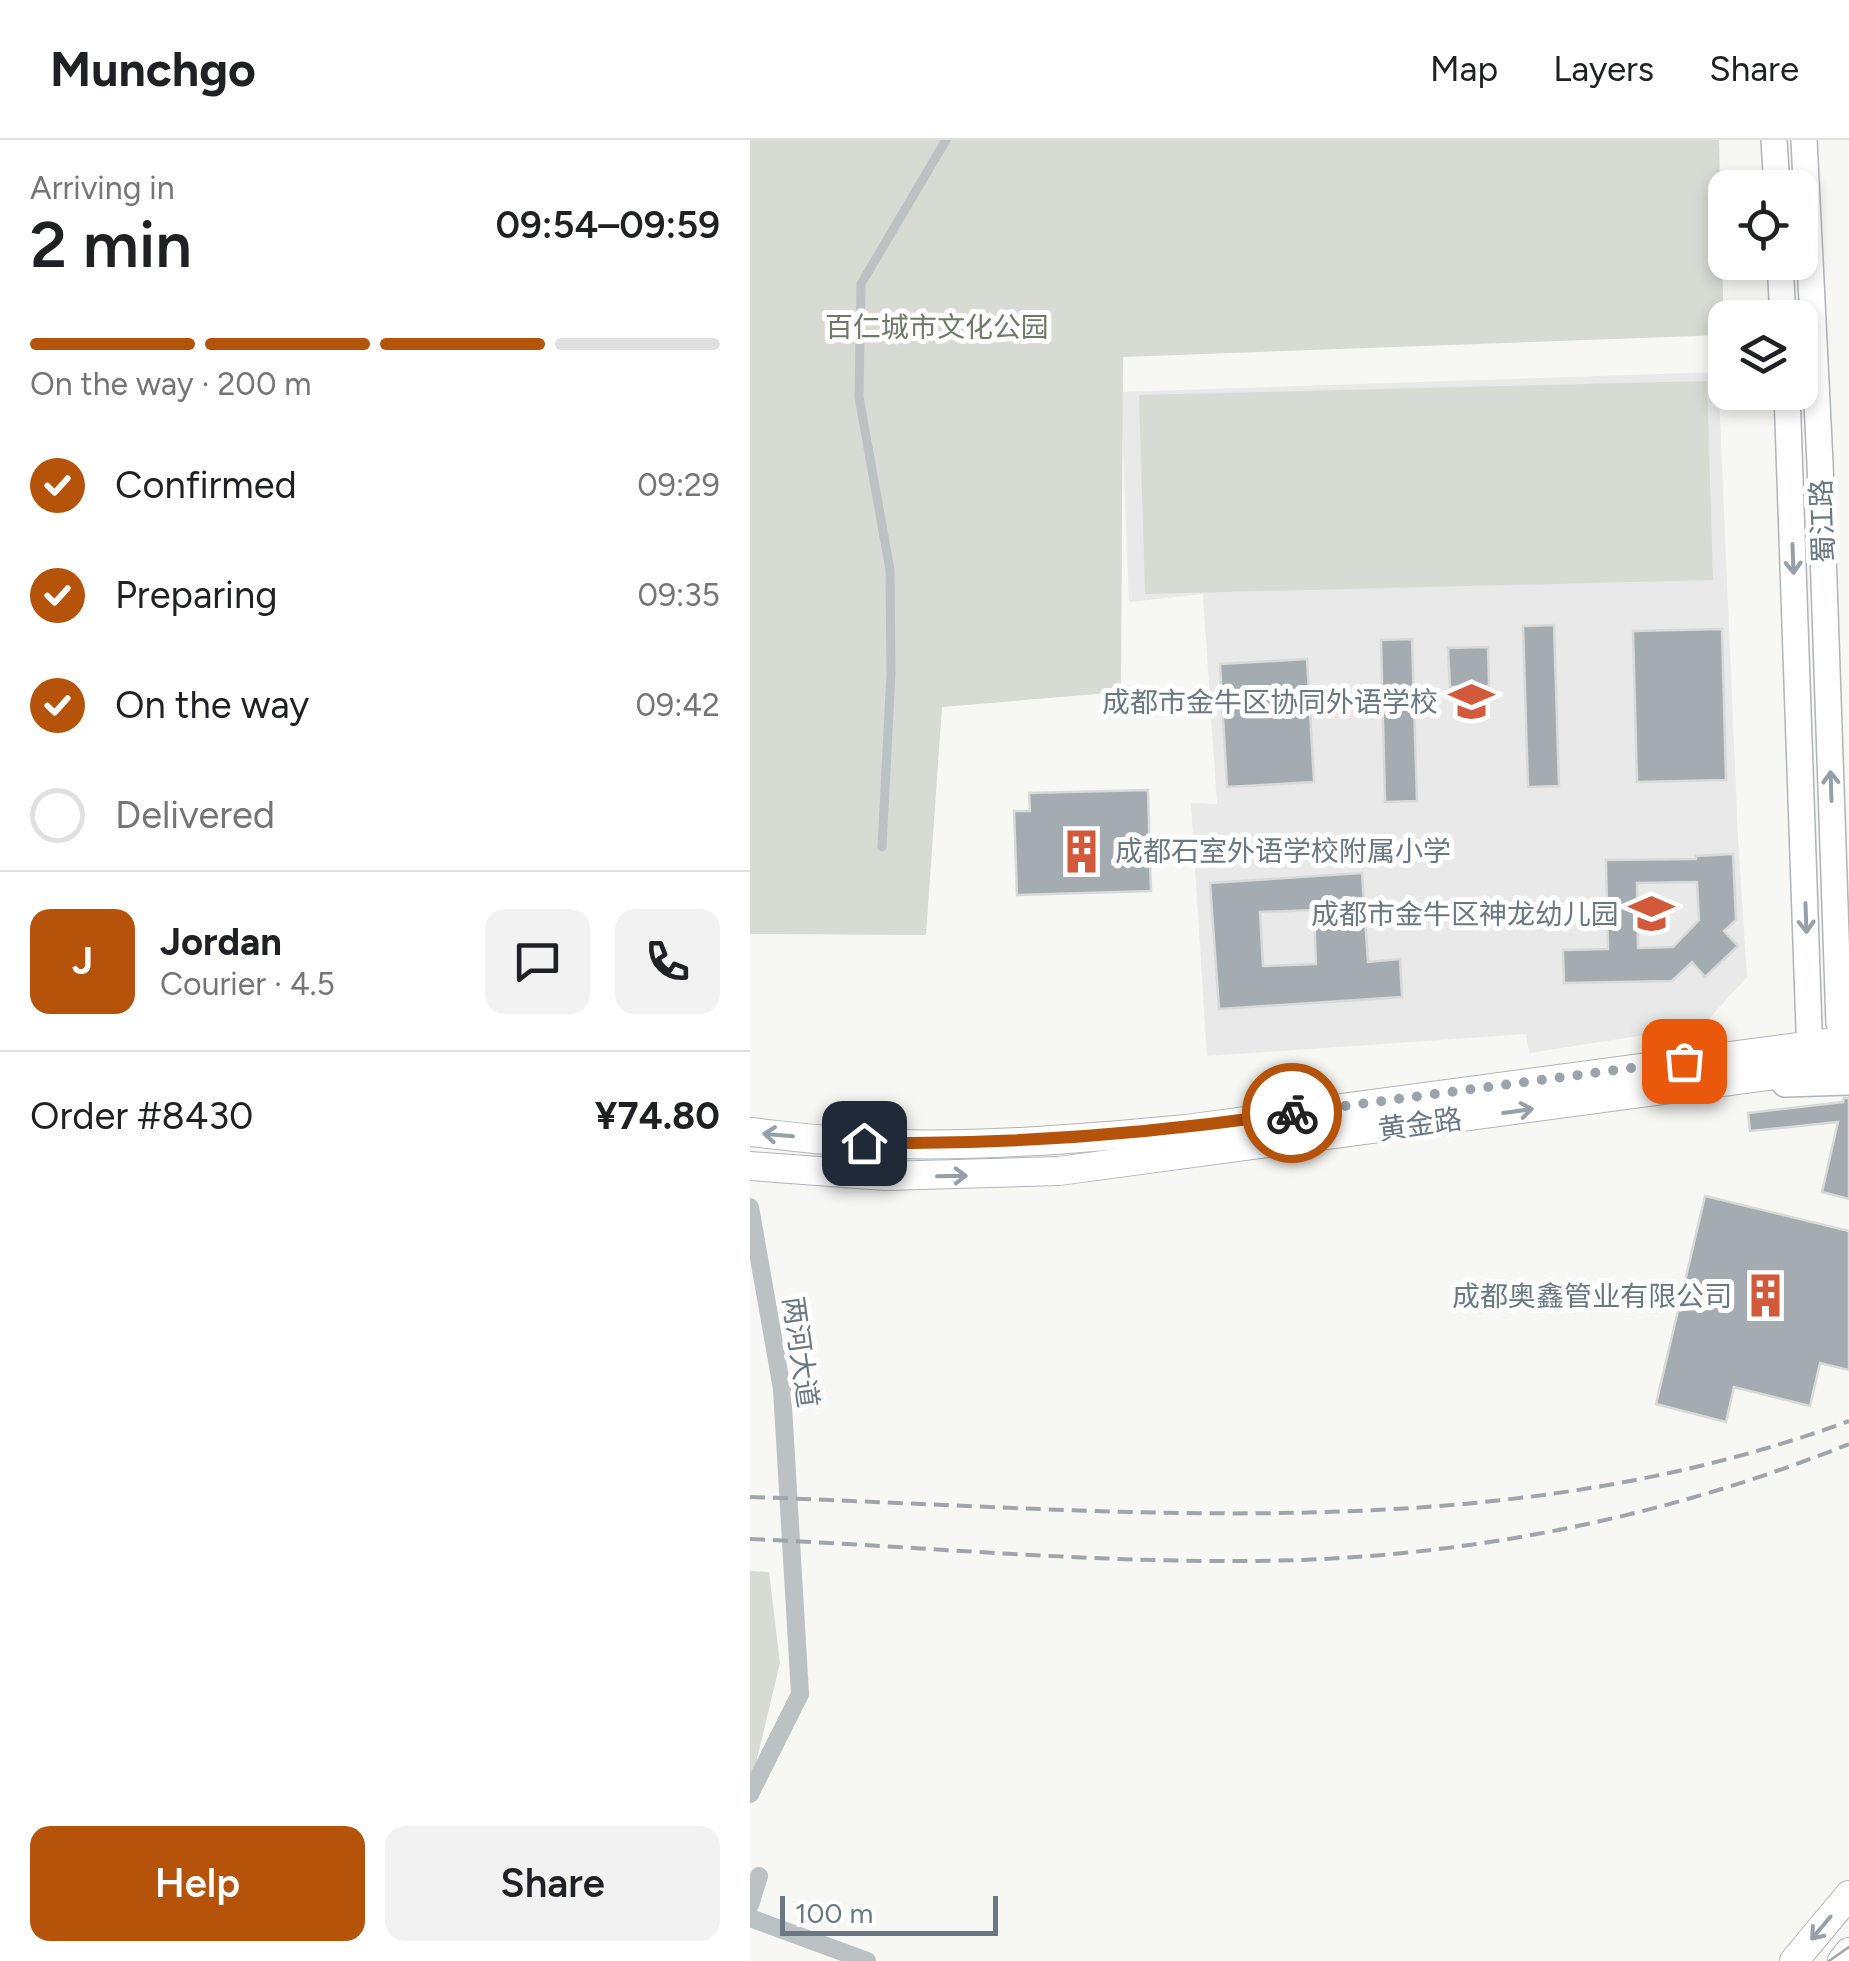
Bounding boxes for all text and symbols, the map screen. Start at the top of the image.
text: Munchgo [50,40,256,98]
text: Map [1430,48,1498,90]
text: Layers [1553,48,1654,90]
text: Share [1709,48,1799,90]
text: Arriving in [30,169,175,207]
map controls [1708,170,1818,410]
button: locate [1708,170,1818,280]
text: 09:54–09:59 [495,202,720,248]
text: 2 min [30,205,192,283]
button: layers [1708,300,1818,410]
park label: 百仁城市文化公园 [825,310,1049,344]
text: On the way · 200 m [30,365,312,403]
icon: check [30,458,85,513]
text: Confirmed [115,462,297,508]
text: 09:29 [637,466,720,504]
street label: 蜀江路 [1804,478,1840,564]
one-way arrow [1784,542,1803,574]
icon: check [30,568,85,623]
text: Preparing [115,572,277,618]
text: 09:35 [637,576,720,614]
icon: check [30,678,85,733]
school or university icon: 成都市金牛区协同外语学校 [1447,678,1495,726]
text: On the way [115,682,309,728]
place label: 成都市金牛区协同外语学校 [1102,685,1438,719]
text: 09:42 [636,686,720,724]
one-way arrow [1821,770,1840,802]
text: Delivered [115,792,275,838]
building icon: 成都石室外语学校附属小学 [1058,827,1106,875]
place label: 成都石室外语学校附属小学 [1115,834,1451,868]
school or university icon: 成都市金牛区神龙幼儿园 [1628,890,1676,938]
place label: 成都市金牛区神龙幼儿园 [1311,897,1619,931]
one-way arrow [1796,902,1815,934]
button: chat [485,909,590,1014]
button: phone [615,909,720,1014]
text: Jordan [160,919,282,965]
text: J [72,938,93,984]
text: Courier · 4.5 [160,965,335,1003]
pin [1642,1019,1727,1104]
icon: bag [1657,1034,1712,1089]
courier [1242,1063,1342,1163]
icon: bike [1265,1086,1320,1141]
text: Order #8430 [30,1093,253,1139]
text: ¥74.80 [595,1093,720,1139]
pin [822,1101,907,1186]
street label: 黄金路 [1376,1101,1464,1147]
one-way arrow [1501,1101,1534,1119]
icon: home [837,1116,892,1171]
one-way arrow [763,1125,795,1144]
one-way arrow [936,1166,968,1186]
building icon: 成都奥鑫管业有限公司 [1741,1272,1789,1320]
place label: 成都奥鑫管业有限公司 [1452,1279,1732,1313]
street label: 两河大道 [776,1294,826,1410]
button: Help [30,1826,365,1941]
button: Share [385,1826,720,1941]
scale bar [780,1891,998,1936]
text: 100 m [795,1896,873,1930]
one-way arrow [1811,1914,1833,1940]

